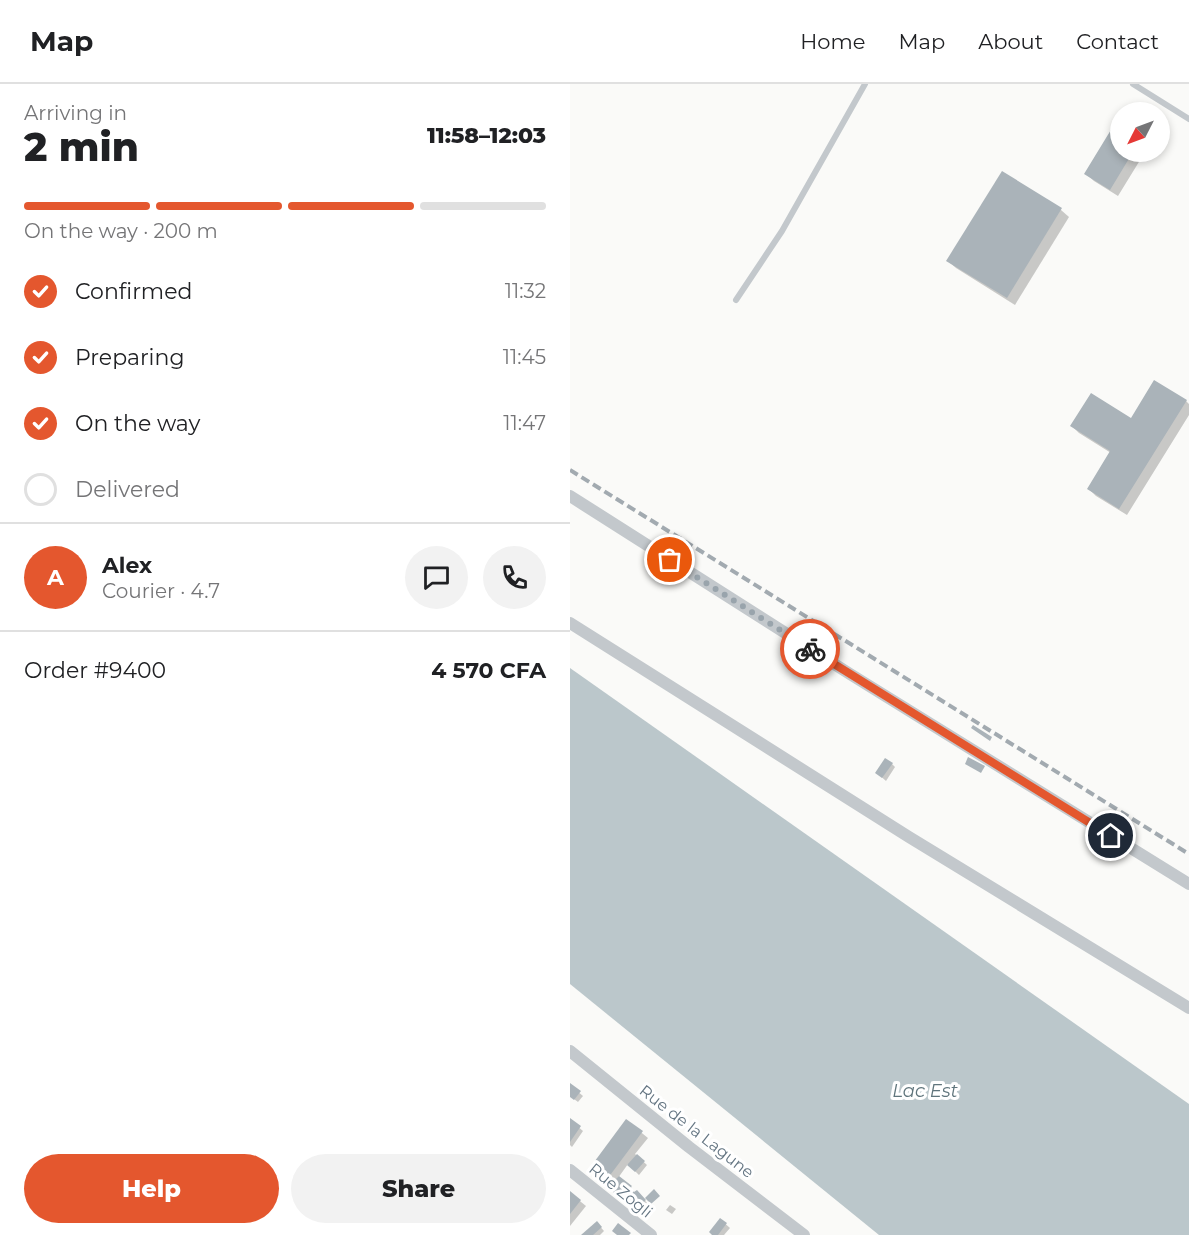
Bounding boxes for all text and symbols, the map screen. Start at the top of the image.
text: Map [30,24,93,58]
text: Home [800,29,865,54]
text: Map [898,29,945,54]
text: About [978,29,1043,54]
text: Contact [1076,29,1159,54]
text: Arriving in [24,101,127,125]
north arrow [1110,102,1170,162]
map controls [1110,102,1170,162]
text: 11:58–12:03 [427,122,546,149]
text: 2 min [24,123,139,171]
text: On the way · 200 m [24,219,218,243]
icon: check [24,275,57,308]
text: Confirmed [75,278,192,305]
text: 11:32 [505,279,546,303]
icon: check [24,341,57,374]
text: Preparing [75,344,184,371]
text: 11:45 [503,345,546,369]
icon: check [24,407,57,440]
text: On the way [75,410,200,437]
text: 11:47 [503,411,546,435]
text: Delivered [75,476,180,503]
pin [644,534,695,585]
icon: bag [653,543,686,576]
button: chat [405,546,468,609]
button: phone [483,546,546,609]
text: Alex [102,552,152,579]
text: A [47,564,64,591]
text: Courier · 4.7 [102,579,220,603]
courier [780,619,840,679]
icon: bike [794,633,827,666]
text: Order #9400 [24,657,166,684]
text: 4 570 CFA [431,657,546,684]
pin [1085,810,1136,861]
icon: home [1094,819,1127,852]
water label: Lac Est [892,1080,958,1102]
street label: Rue de la Lagune [636,1081,758,1182]
button: Help [24,1154,279,1223]
button: Share [291,1154,546,1223]
street label: Rue Zogli [585,1159,656,1222]

